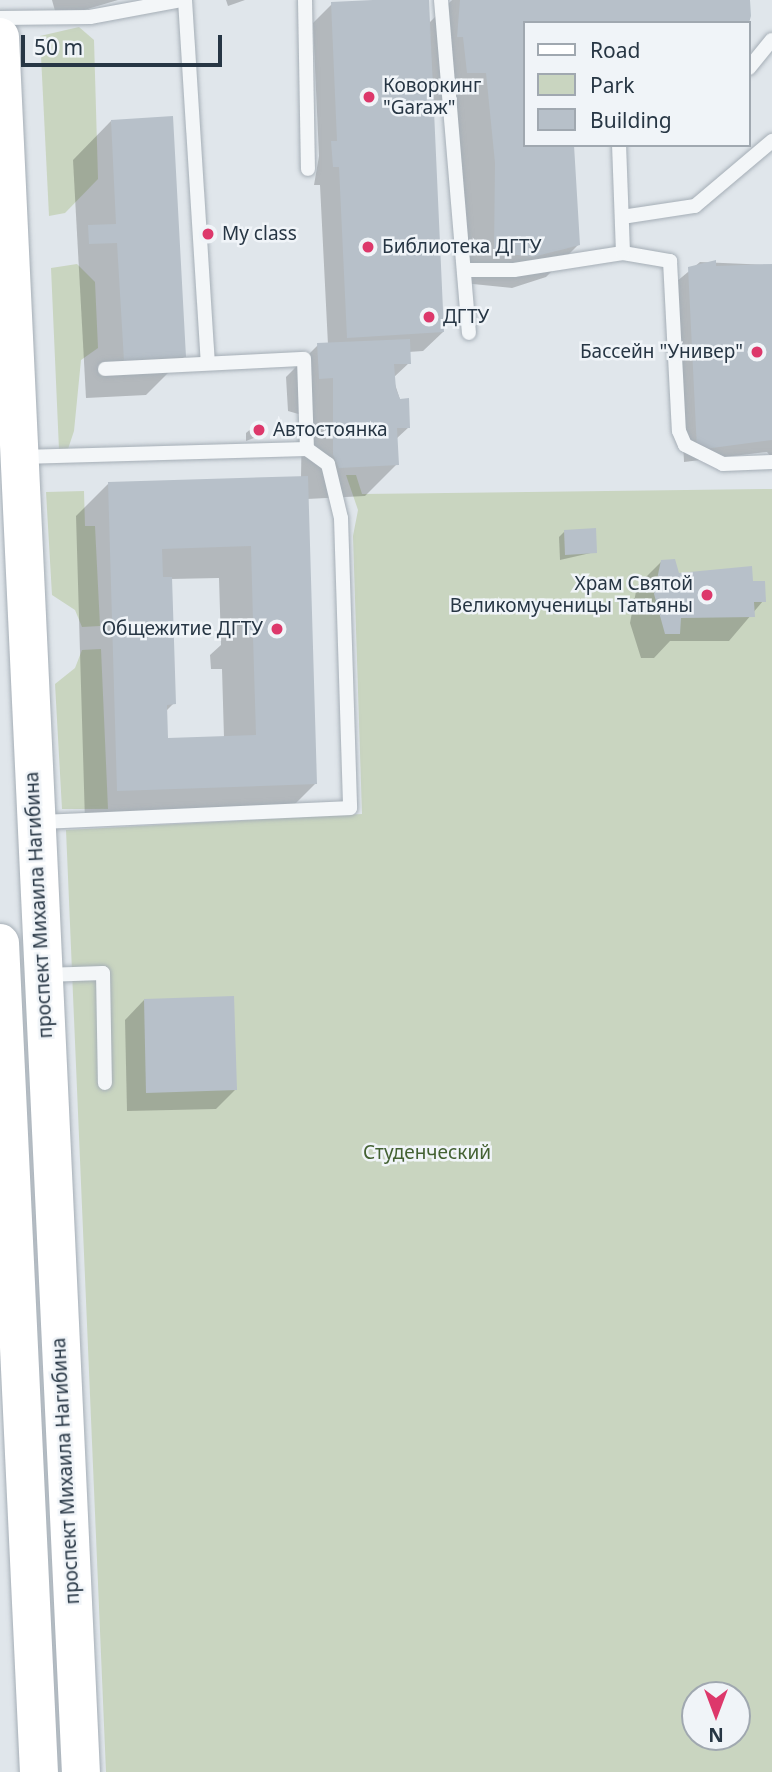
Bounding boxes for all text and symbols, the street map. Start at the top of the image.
scale bar [24,21,226,65]
legend [524,21,751,147]
text: 50 m [34,33,83,61]
text: Road [590,36,640,64]
text: Park [590,71,634,99]
place label: Коворкинг "Gаraж" [383,75,481,119]
marker: Коворкинг "Gаraж" [361,89,377,105]
text: Building [590,106,672,134]
place label: My class [222,223,297,245]
marker: My class [200,226,216,242]
place label: Библиотека ДГТУ [382,236,541,258]
marker: Библиотека ДГТУ [360,239,376,255]
place label: ДГТУ [443,306,489,328]
marker: ДГТУ [421,309,437,325]
place label: Бассейн "Универ" [580,341,743,363]
marker: Бассейн "Универ" [749,344,765,360]
place label: Автостоянка [273,419,388,441]
marker: Автостоянка [251,422,267,438]
place label: Храм Святой Великомученицы Татьяны [450,573,693,617]
marker: Храм Святой Великомученицы Татьяны [699,587,715,603]
place label: Общежитие ДГТУ [102,618,263,640]
marker: Общежитие ДГТУ [269,621,285,637]
street label: проспект Михаила Нагибина [21,771,57,1039]
park label: Студенческий [363,1142,491,1164]
street label: проспект Михаила Нагибина [48,1337,84,1605]
north arrow [681,1681,751,1751]
text: N [708,1722,724,1748]

